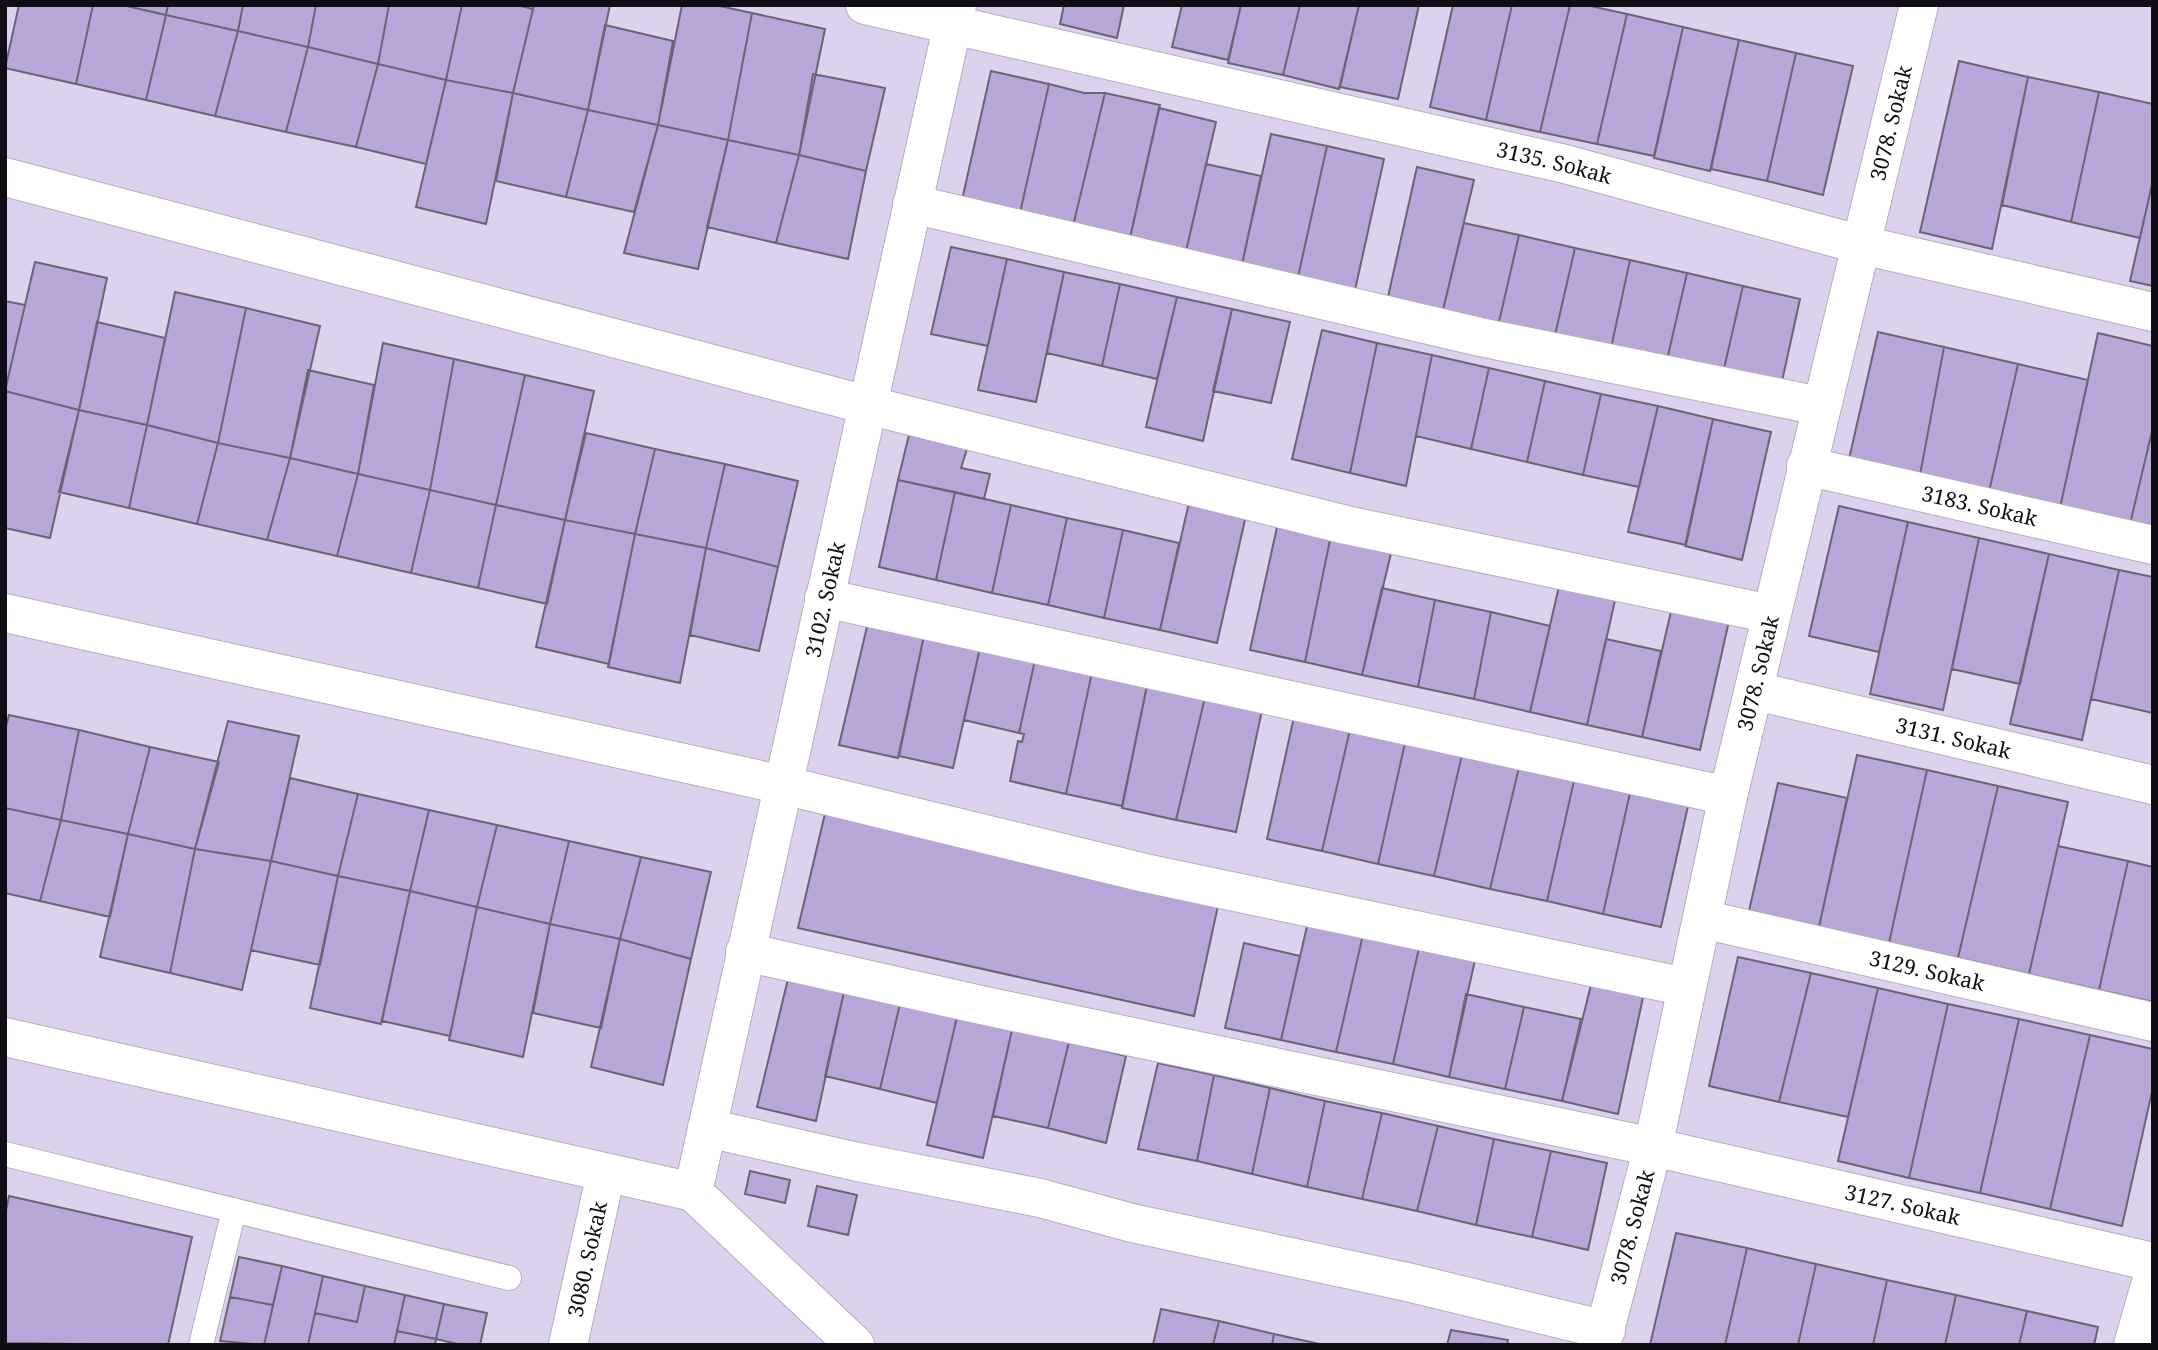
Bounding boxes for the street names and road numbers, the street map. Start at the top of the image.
street label: 3078. Sokak [1863,62,1918,183]
street label: 3135. Sokak [1494,135,1616,190]
street label: 3183. Sokak [1919,479,2041,532]
street label: 3102. Sokak [798,538,851,660]
street label: 3078. Sokak [1730,612,1785,734]
street label: 3131. Sokak [1893,711,2015,765]
street label: 3129. Sokak [1867,944,1988,997]
street label: 3078. Sokak [1603,1166,1661,1287]
street label: 3127. Sokak [1842,1178,1964,1231]
street label: 3080. Sokak [561,1198,614,1320]

